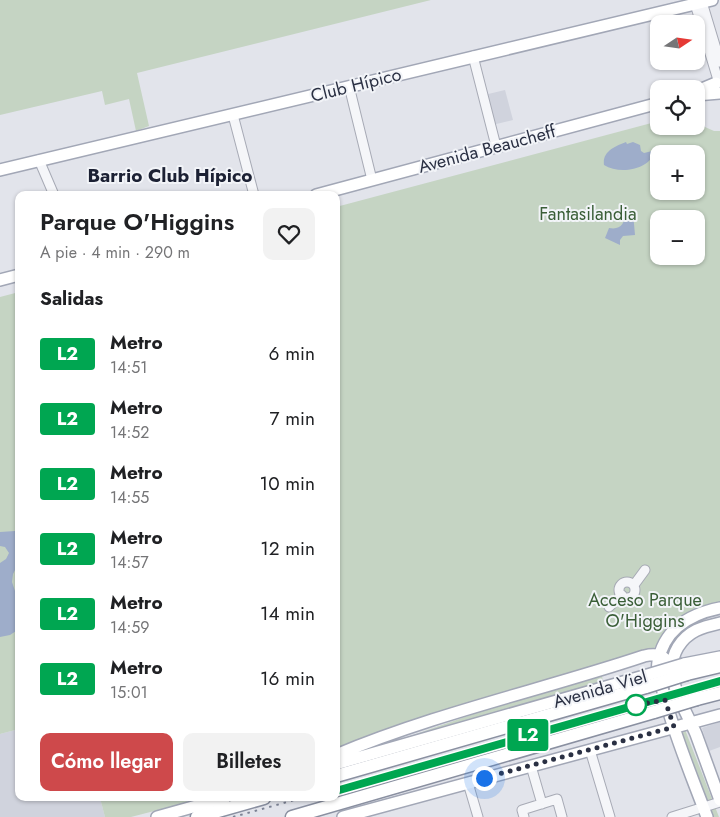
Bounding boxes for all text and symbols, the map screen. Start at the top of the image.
north arrow [650,15,705,70]
map controls [650,15,705,265]
street label: Club Hípico [308,61,404,109]
button: locate [650,80,705,135]
street label: Avenida Beaucheff [415,118,559,180]
button: + [650,145,705,200]
district label: Barrio Club Hípico [87,162,253,189]
park label: Fantasilandia [539,201,637,227]
text: Parque O'Higgins [40,204,234,239]
button: heart [263,208,315,260]
button: − [650,210,705,265]
text: A pie · 4 min · 290 m [40,241,190,264]
text: Salidas [40,285,103,312]
text: Metro [110,329,163,356]
text: 6 min [269,340,315,367]
text: L2 [57,341,78,367]
text: 14:51 [110,356,148,379]
text: Metro [110,394,163,421]
text: 7 min [270,405,315,432]
text: L2 [57,406,78,432]
text: 14:52 [110,421,149,444]
text: Metro [110,459,163,486]
text: 10 min [260,470,315,497]
text: L2 [57,471,78,497]
text: 14:55 [110,486,149,509]
text: Metro [110,524,163,551]
text: 12 min [260,535,315,562]
text: L2 [57,536,78,562]
text: 14:57 [110,551,149,574]
park label: Acceso Parque O'Higgins [588,587,702,634]
text: Metro [110,589,163,616]
text: 14 min [260,600,315,627]
text: L2 [57,601,78,627]
text: 14:59 [110,616,150,639]
text: Metro [110,654,163,681]
street label: Avenida Viel [550,663,650,715]
text: 16 min [260,665,315,692]
text: L2 [57,666,78,692]
text: 15:01 [110,681,148,704]
unlabelled marker [625,694,647,716]
line badge: L2 [506,719,550,751]
text: L2 [517,722,539,748]
button: Cómo llegar [40,733,173,791]
button: Billetes [183,733,315,791]
your location [472,766,497,791]

